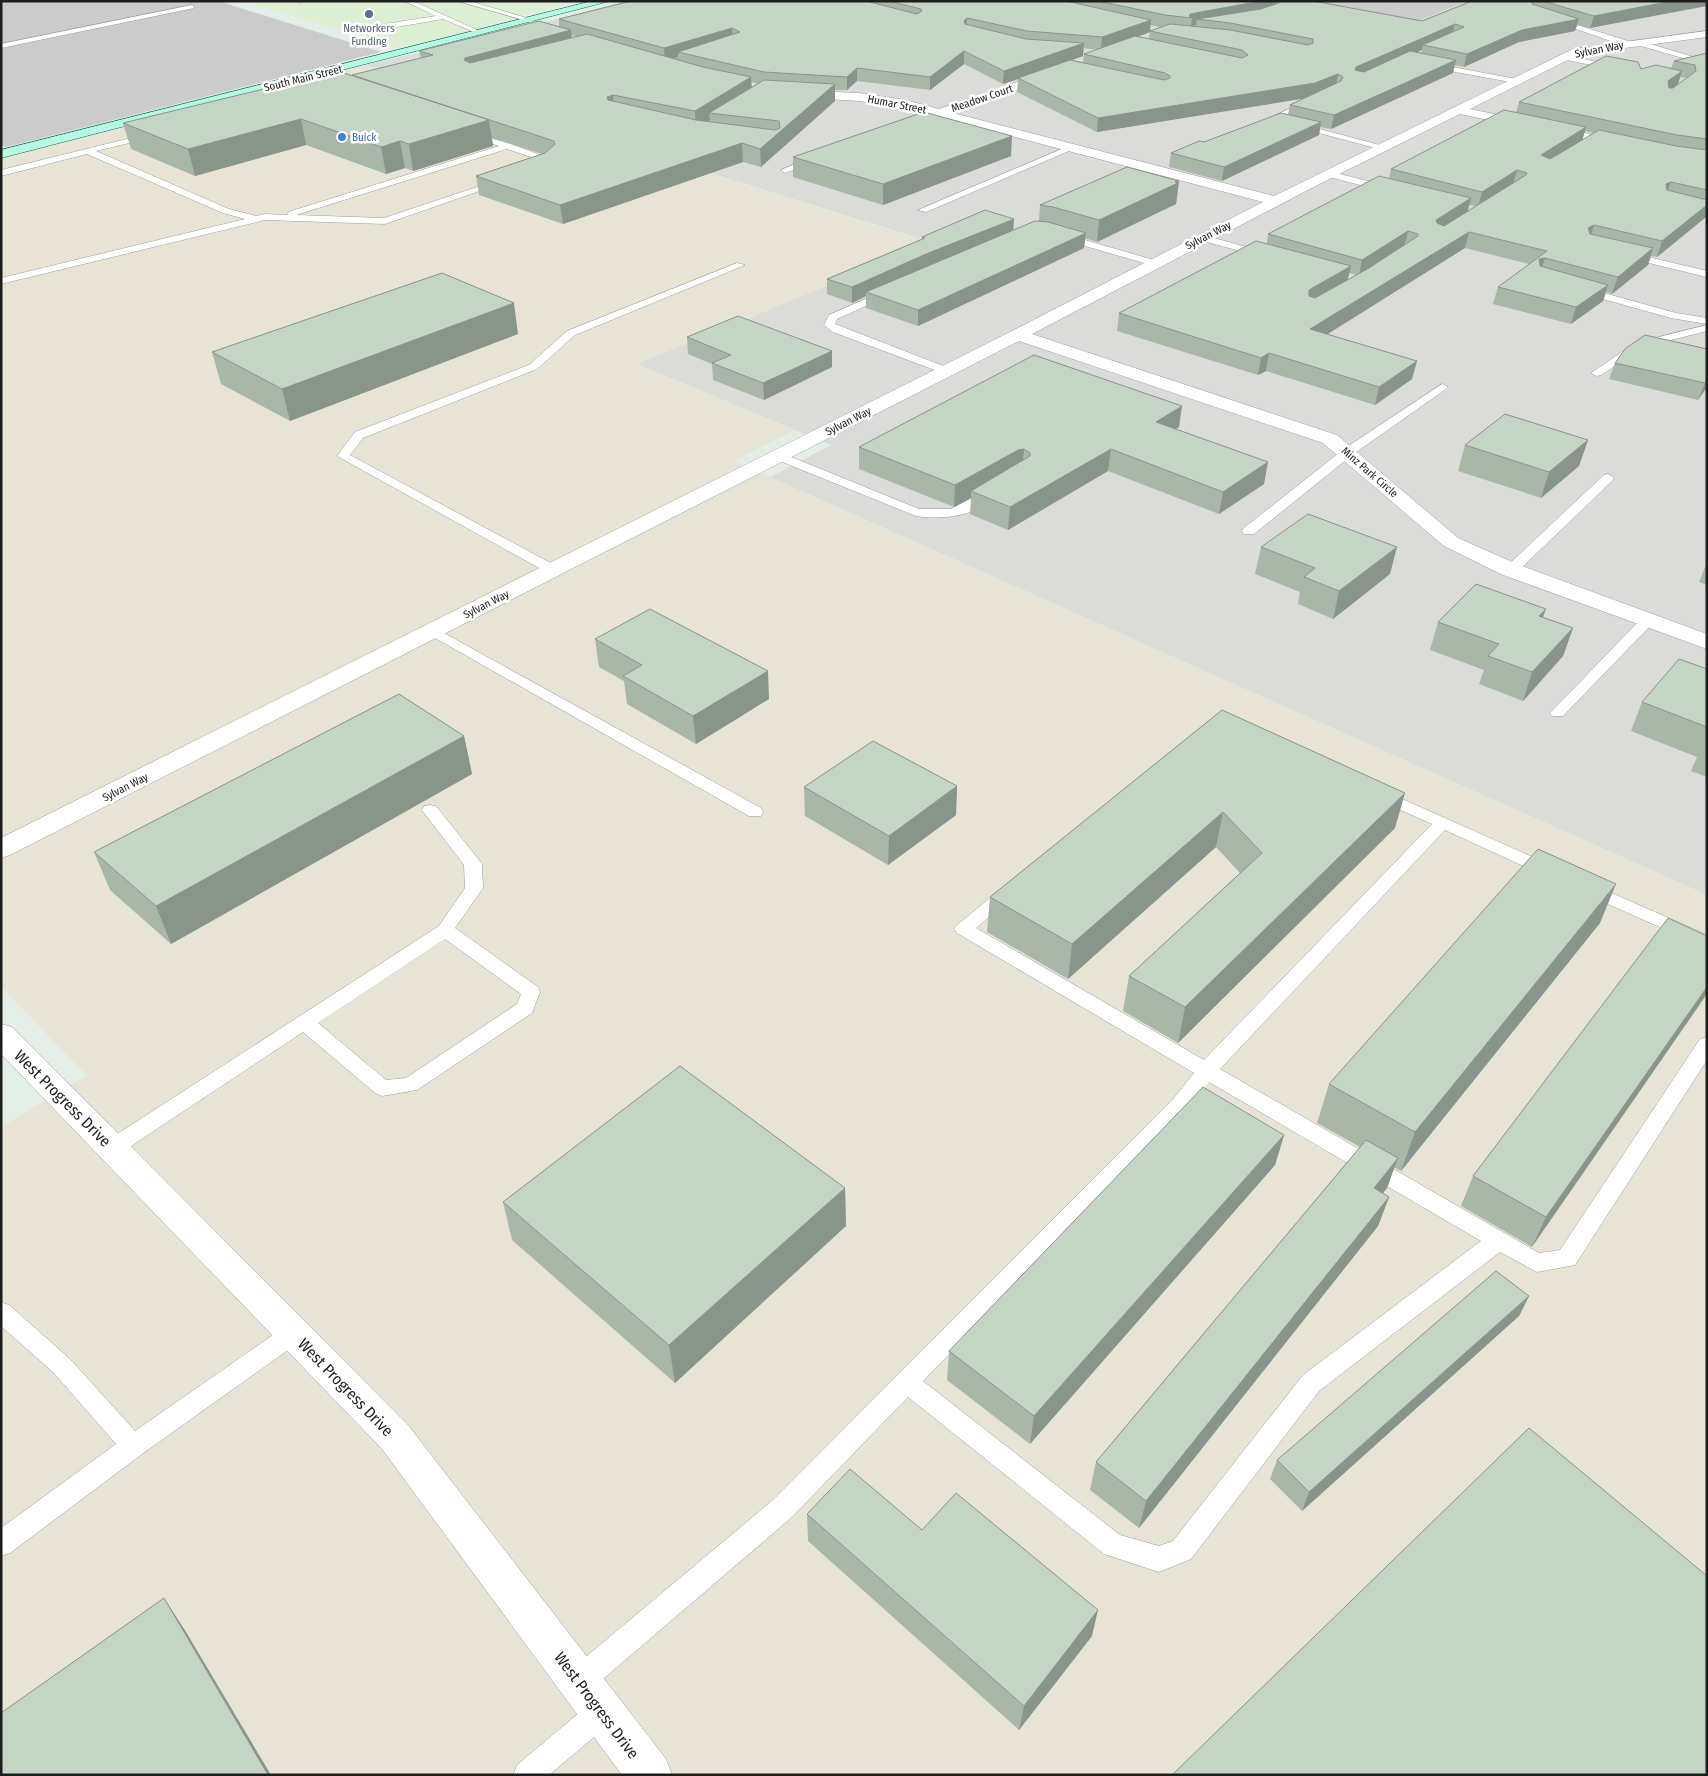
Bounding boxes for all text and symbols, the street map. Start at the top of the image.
marker: Networkers Funding [363,8,375,20]
place label: Networkers Funding [343,22,395,48]
street label: Sylvan Way [1574,38,1625,61]
street label: South Main Street [263,62,344,95]
street label: Meadow Court [950,82,1015,115]
street label: Humar Street [866,92,928,117]
marker: Buick [336,131,348,143]
place label: Buick [352,131,377,144]
street label: Sylvan Way [1183,218,1233,252]
street label: Sylvan Way [823,404,873,438]
street label: Minz Park Circle [1339,444,1400,500]
street label: Sylvan Way [461,587,511,621]
street label: Sylvan Way [100,770,150,804]
street label: West Progress Drive [10,1046,115,1151]
street label: West Progress Drive [294,1334,397,1440]
street label: West Progress Drive [550,1648,643,1763]

